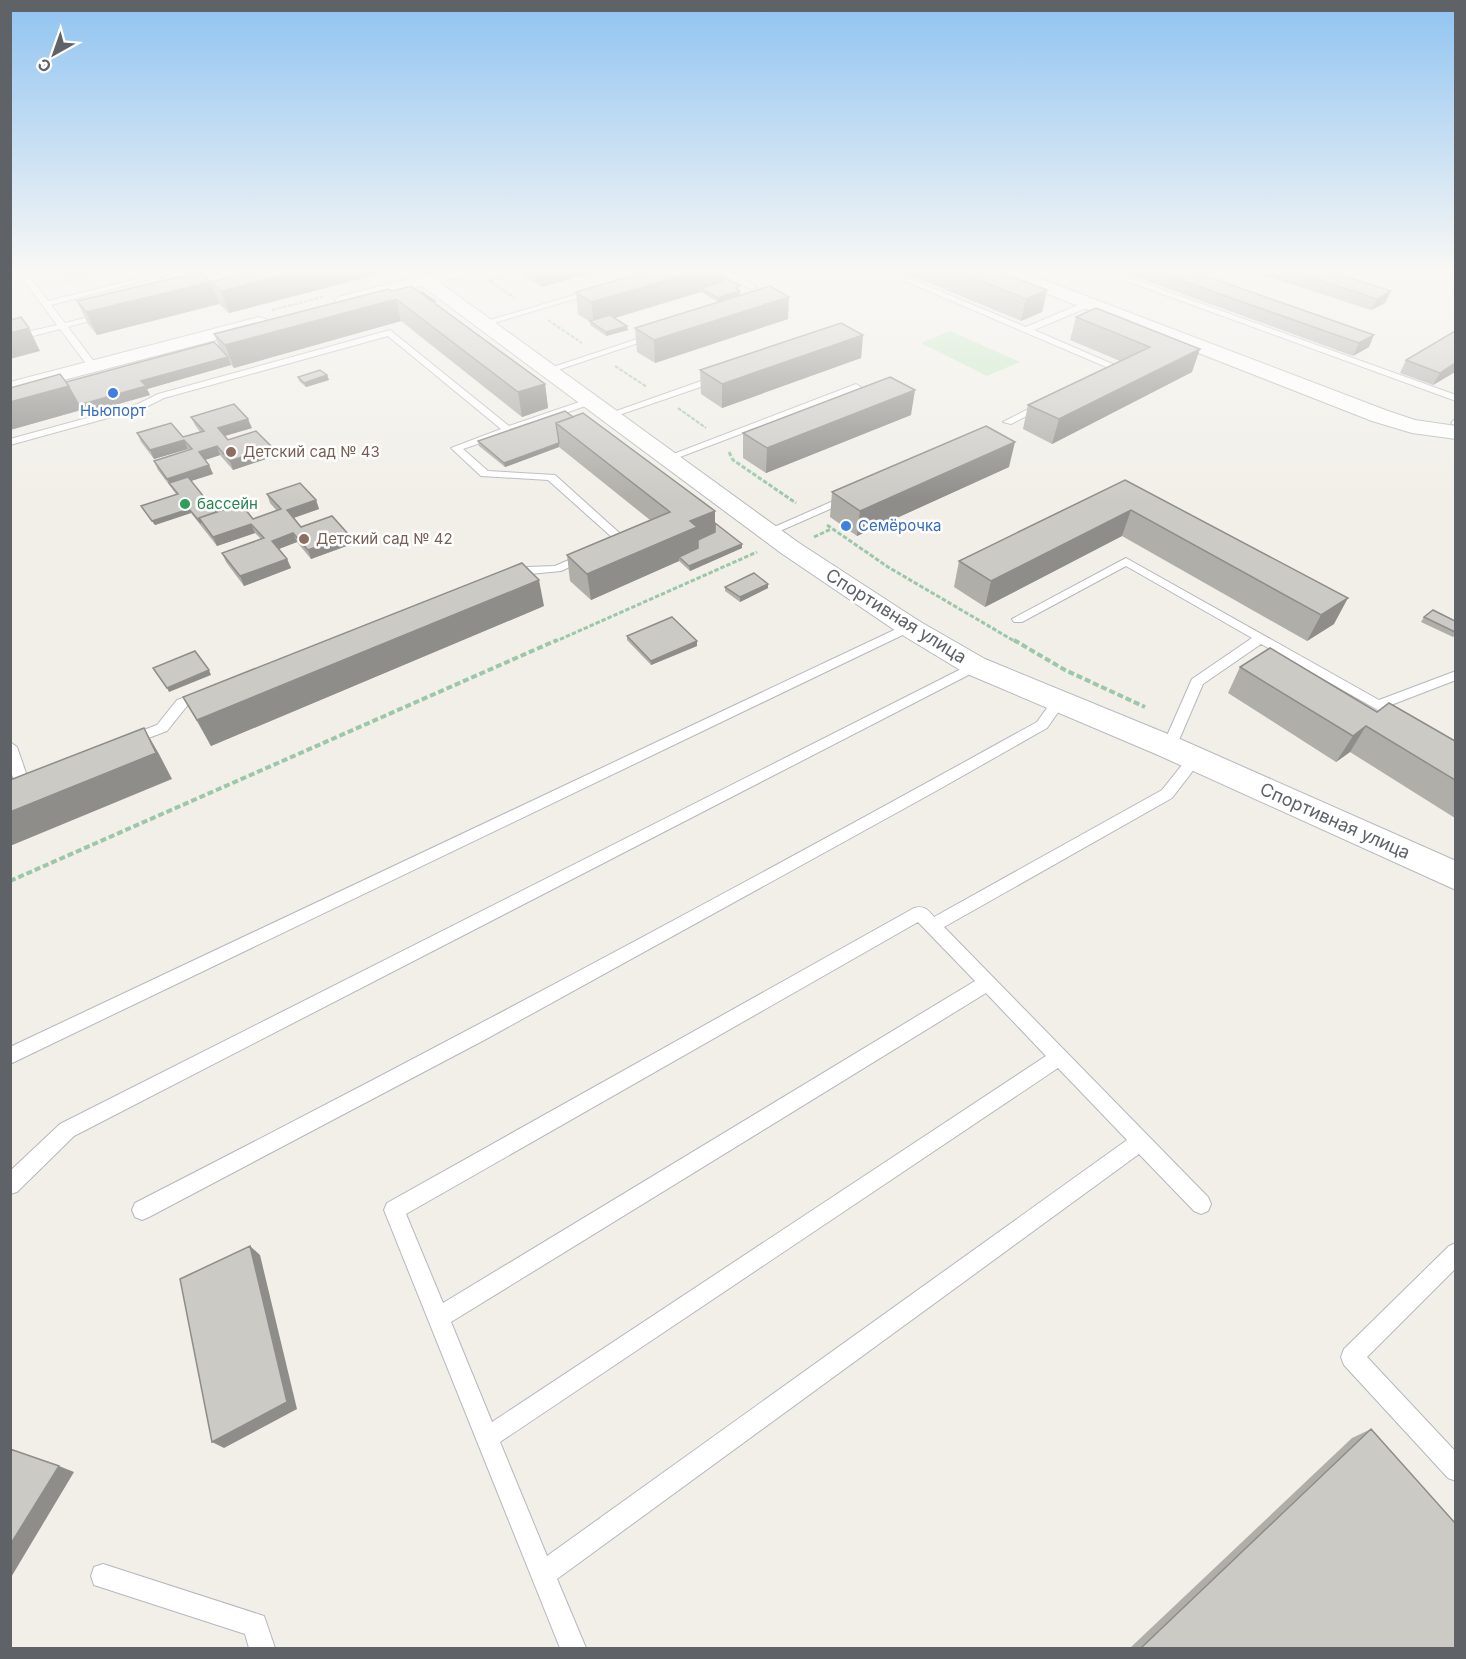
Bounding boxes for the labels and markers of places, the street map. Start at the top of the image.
marker: Ньюпорт [106,386,120,400]
place label: Ньюпорт [80,401,146,420]
place label: Детский сад № 43 [243,442,380,461]
marker: Детский сад № 43 [224,445,238,459]
place label: бассейн [197,494,258,513]
marker: бассейн [178,497,192,511]
place label: Семёрочка [858,516,942,535]
marker: Семёрочка [839,519,853,533]
place label: Детский сад № 42 [316,529,453,548]
marker: Детский сад № 42 [297,532,311,546]

